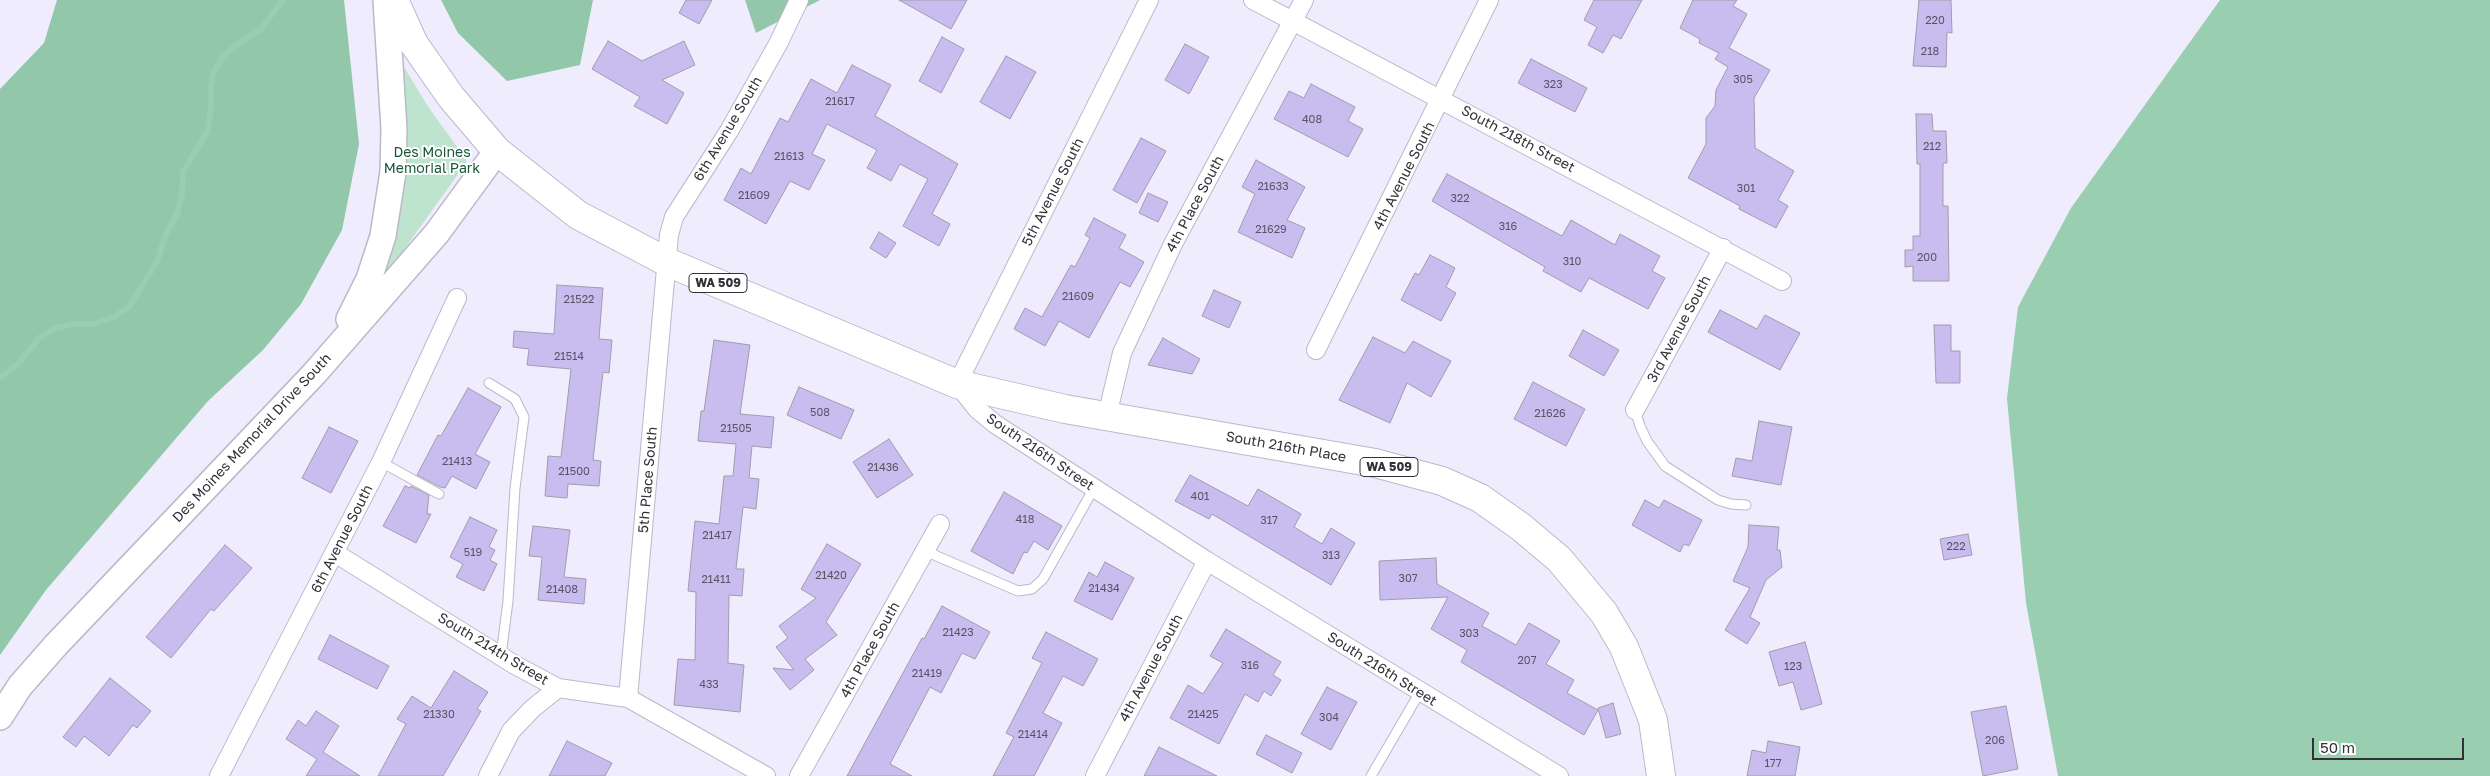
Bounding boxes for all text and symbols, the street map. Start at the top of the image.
house number: 220 [1925,14,1945,28]
house number: 218 [1921,45,1939,59]
house number: 305 [1733,73,1753,87]
street label: 6th Avenue South [690,74,766,184]
house number: 323 [1543,78,1563,92]
house number: 21617 [825,95,855,109]
street label: South 218th Street [1458,102,1578,176]
house number: 408 [1302,113,1322,127]
street label: 4th Avenue South [1369,119,1439,233]
street label: 5th Avenue South [1019,135,1087,249]
house number: 212 [1923,140,1941,154]
park label: Des Moines Memorial Park [384,145,480,178]
house number: 21613 [774,150,804,164]
street label: 4th Place South [1162,153,1228,255]
house number: 21633 [1257,180,1289,194]
house number: 301 [1737,182,1755,196]
house number: 21609 [738,189,770,203]
house number: 322 [1450,192,1470,206]
house number: 316 [1499,220,1517,234]
house number: 21629 [1255,223,1287,237]
house number: 200 [1917,251,1937,265]
house number: 310 [1563,255,1581,269]
street label: 3rd Avenue South [1644,273,1714,385]
road number: WA 509 [689,274,747,292]
house number: 21609 [1062,290,1094,304]
house number: 21522 [564,293,594,307]
street label: Des Moines Memorial Drive South [169,350,335,526]
house number: 21514 [554,350,584,364]
house number: 508 [810,406,830,420]
house number: 21626 [1534,407,1566,421]
street label: South 216th Street [983,410,1097,494]
house number: 21505 [720,422,752,436]
street label: 5th Place South [635,426,661,534]
street label: South 216th Place [1224,428,1348,466]
house number: 21413 [442,455,472,469]
road number: WA 509 [1360,458,1418,477]
house number: 21436 [867,461,899,475]
house number: 21500 [558,465,590,479]
street label: 6th Avenue South [307,482,377,596]
house number: 401 [1191,490,1209,504]
house number: 418 [1016,513,1034,527]
house number: 317 [1260,514,1278,528]
house number: 21417 [702,529,732,543]
house number: 222 [1946,540,1966,554]
house number: 519 [464,546,482,560]
house number: 313 [1322,549,1340,563]
house number: 21420 [815,569,847,583]
house number: 307 [1398,572,1418,586]
house number: 21411 [701,573,731,587]
house number: 21434 [1088,582,1120,596]
house number: 21408 [546,583,578,597]
street label: 4th Place South [837,599,903,701]
street label: South 214th Street [435,609,551,689]
street label: 4th Avenue South [1116,611,1186,725]
house number: 21423 [942,626,974,640]
house number: 303 [1459,627,1479,641]
street label: South 216th Street [1324,628,1440,710]
house number: 207 [1517,654,1537,668]
house number: 316 [1241,659,1259,673]
house number: 123 [1784,660,1802,674]
house number: 21419 [912,667,942,681]
house number: 433 [699,678,719,692]
house number: 21330 [423,708,455,722]
house number: 21425 [1187,708,1219,722]
house number: 304 [1319,711,1339,725]
house number: 21414 [1018,728,1048,742]
scale bar [2315,728,2468,760]
house number: 206 [1985,734,2005,748]
text: 50 m [2320,738,2355,756]
house number: 177 [1765,757,1781,771]

